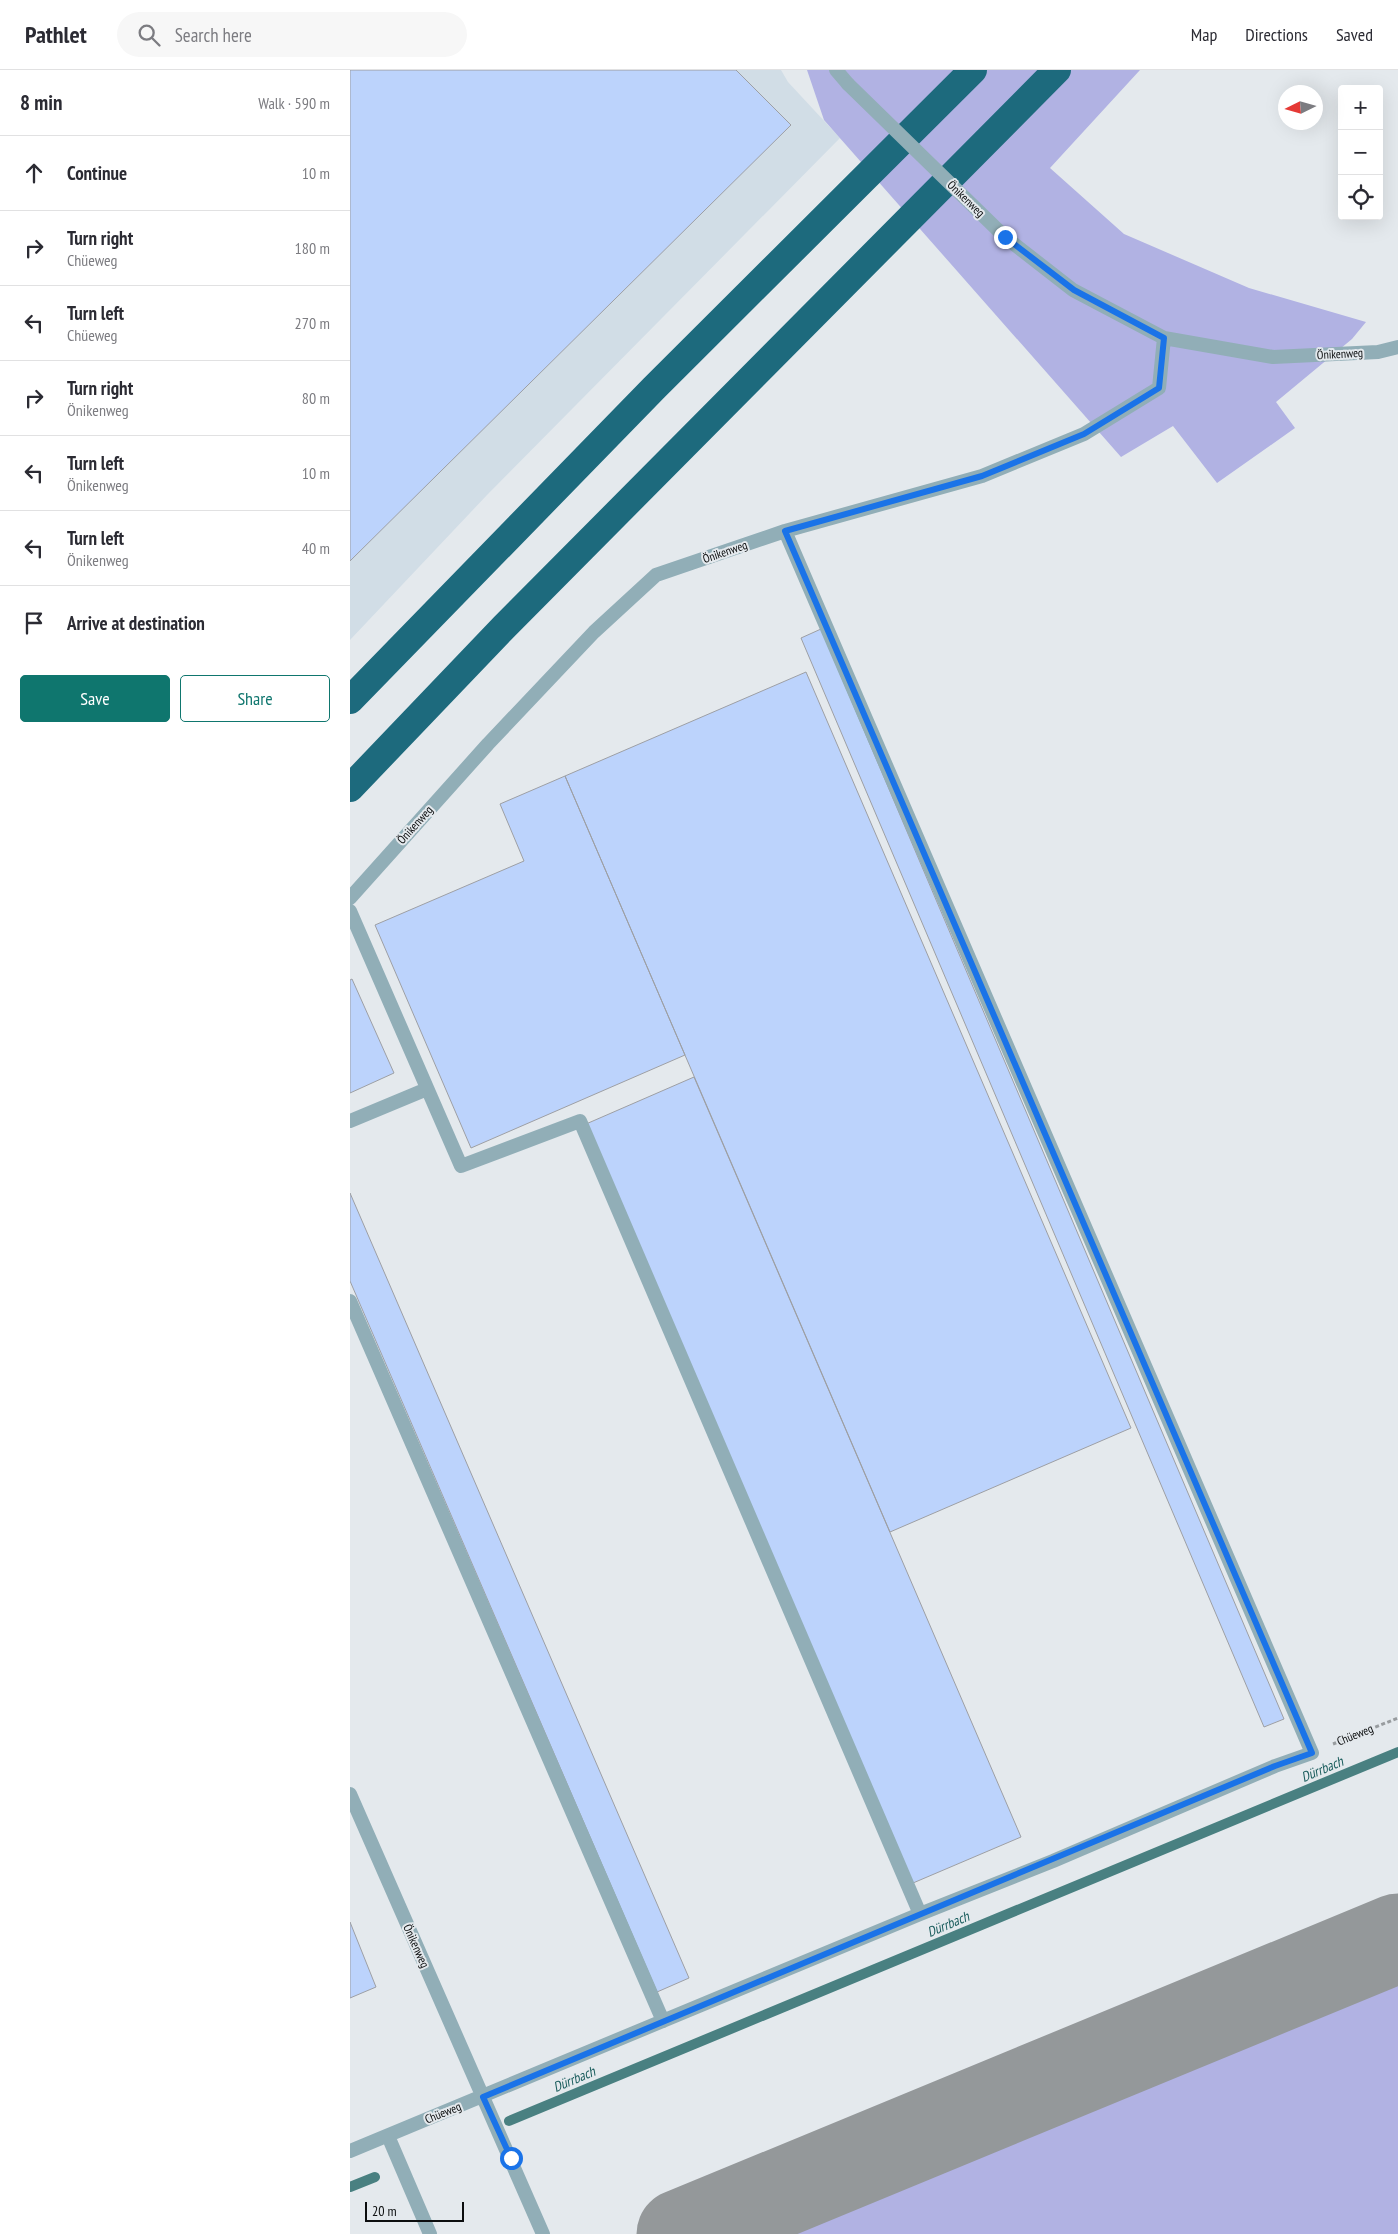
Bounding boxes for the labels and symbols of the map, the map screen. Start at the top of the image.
north arrow [1278,85,1323,130]
street label: Önikenweg [945,177,988,220]
route end [994,226,1017,249]
street label: Önikenweg [1316,345,1363,362]
street label: Önikenweg [701,537,749,566]
street label: Önikenweg [394,802,436,847]
street label: Chüeweg [1334,1720,1375,1749]
water label: Dürrbach [1298,1752,1347,1786]
water label: Dürrbach [924,1907,973,1941]
street label: Önikenweg [400,1922,433,1970]
water label: Dürrbach [550,2062,599,2096]
street label: Chüeweg [422,2098,463,2127]
route start [500,2147,523,2170]
scale bar [365,2199,464,2222]

